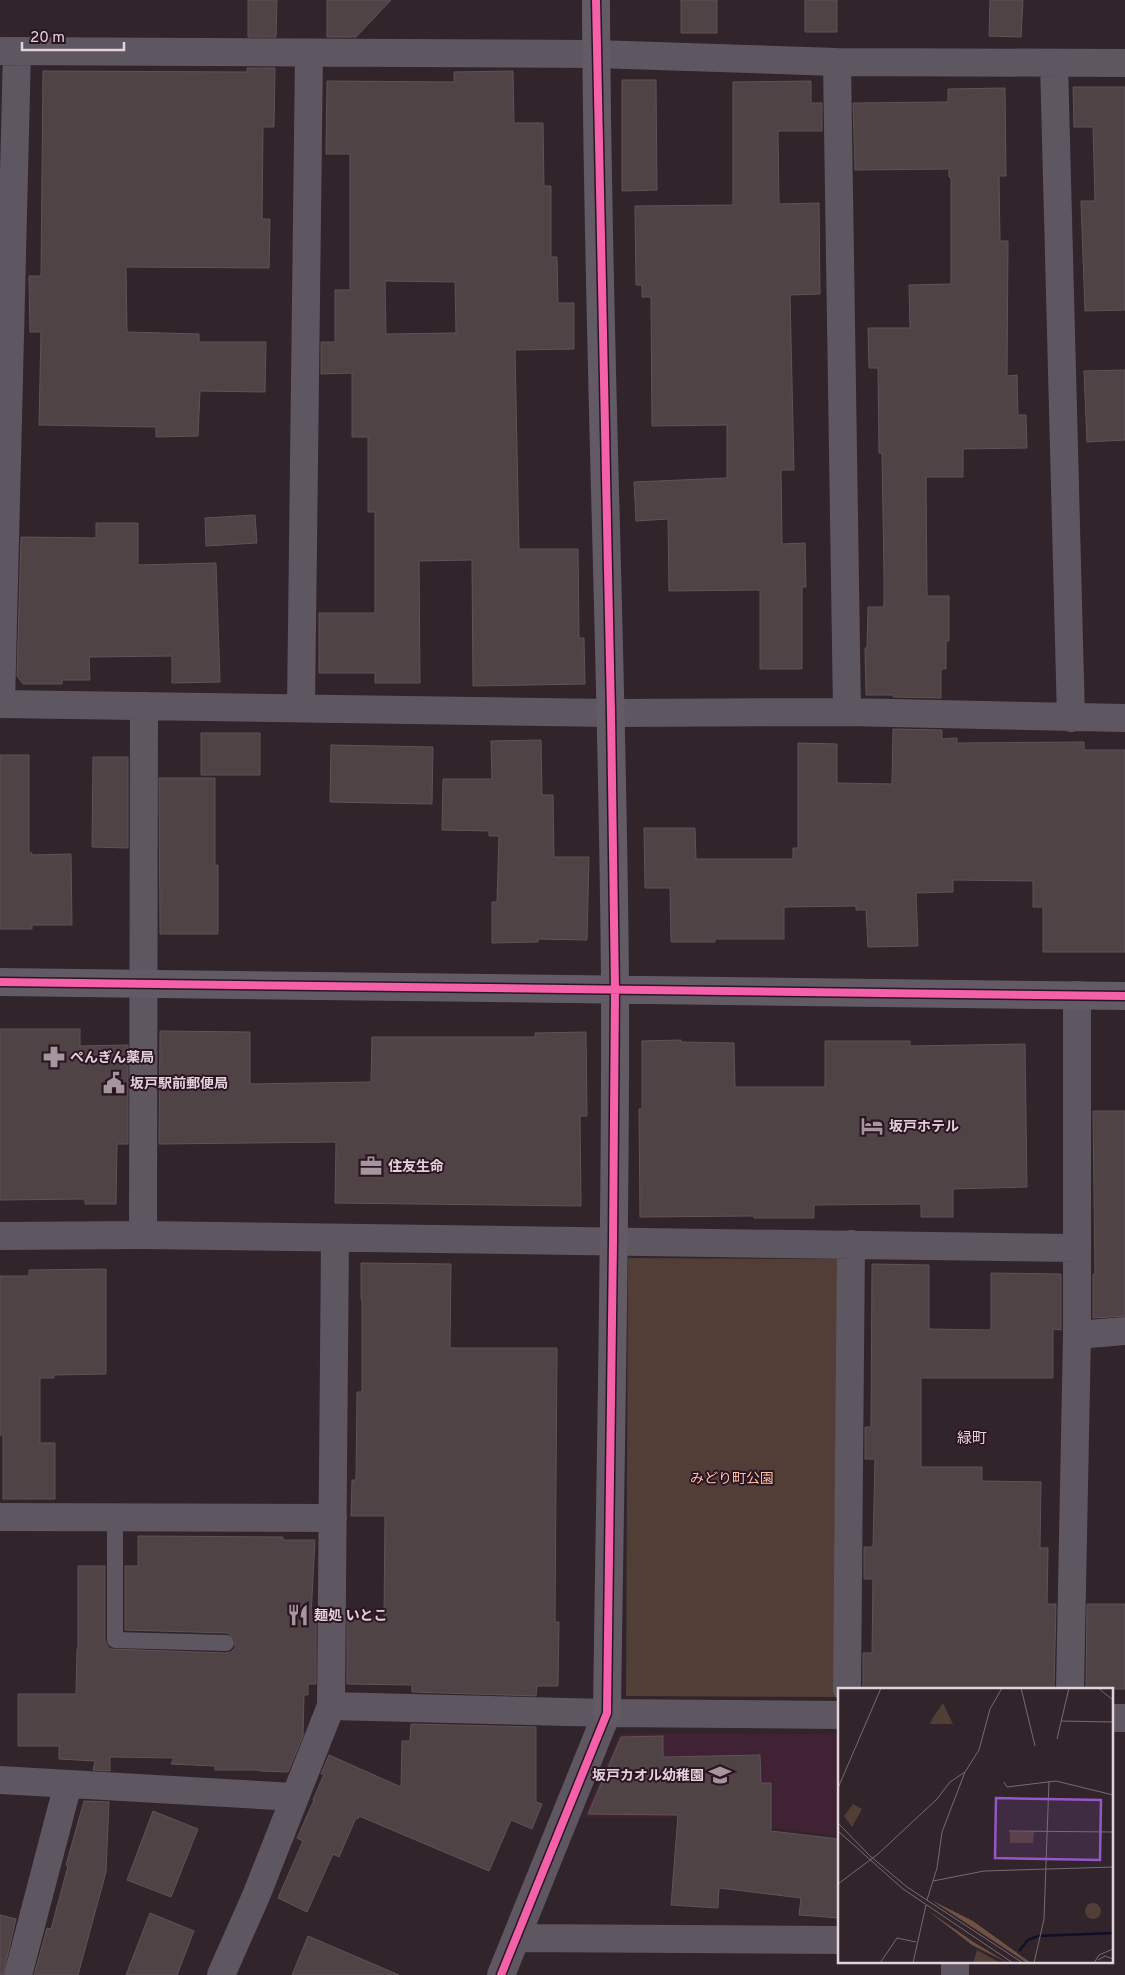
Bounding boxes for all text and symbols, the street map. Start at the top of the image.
scale bar [22,20,125,52]
text: 20 m [30,29,65,48]
pharmacy icon: ぺんぎん薬局 [41,1044,67,1070]
place label: ぺんぎん薬局 [70,1050,154,1067]
public building icon: 坂戸駅前郵便局 [101,1070,127,1096]
place label: 坂戸駅前郵便局 [130,1075,228,1093]
hotel icon: 坂戸ホテル [859,1113,885,1139]
place label: 坂戸ホテル [889,1119,959,1136]
office icon: 住友生命 [358,1153,384,1179]
place label: 住友生命 [388,1158,444,1176]
district label: 緑町 [957,1430,987,1449]
park label: みどり町公園 [690,1471,774,1488]
restaurant icon: 麺処 いとこ [285,1602,311,1628]
place label: 麺処 いとこ [314,1608,388,1625]
inset map [838,1688,1112,1962]
school or university icon: 坂戸カオル幼稚園 [707,1762,733,1788]
place label: 坂戸カオル幼稚園 [592,1767,704,1785]

